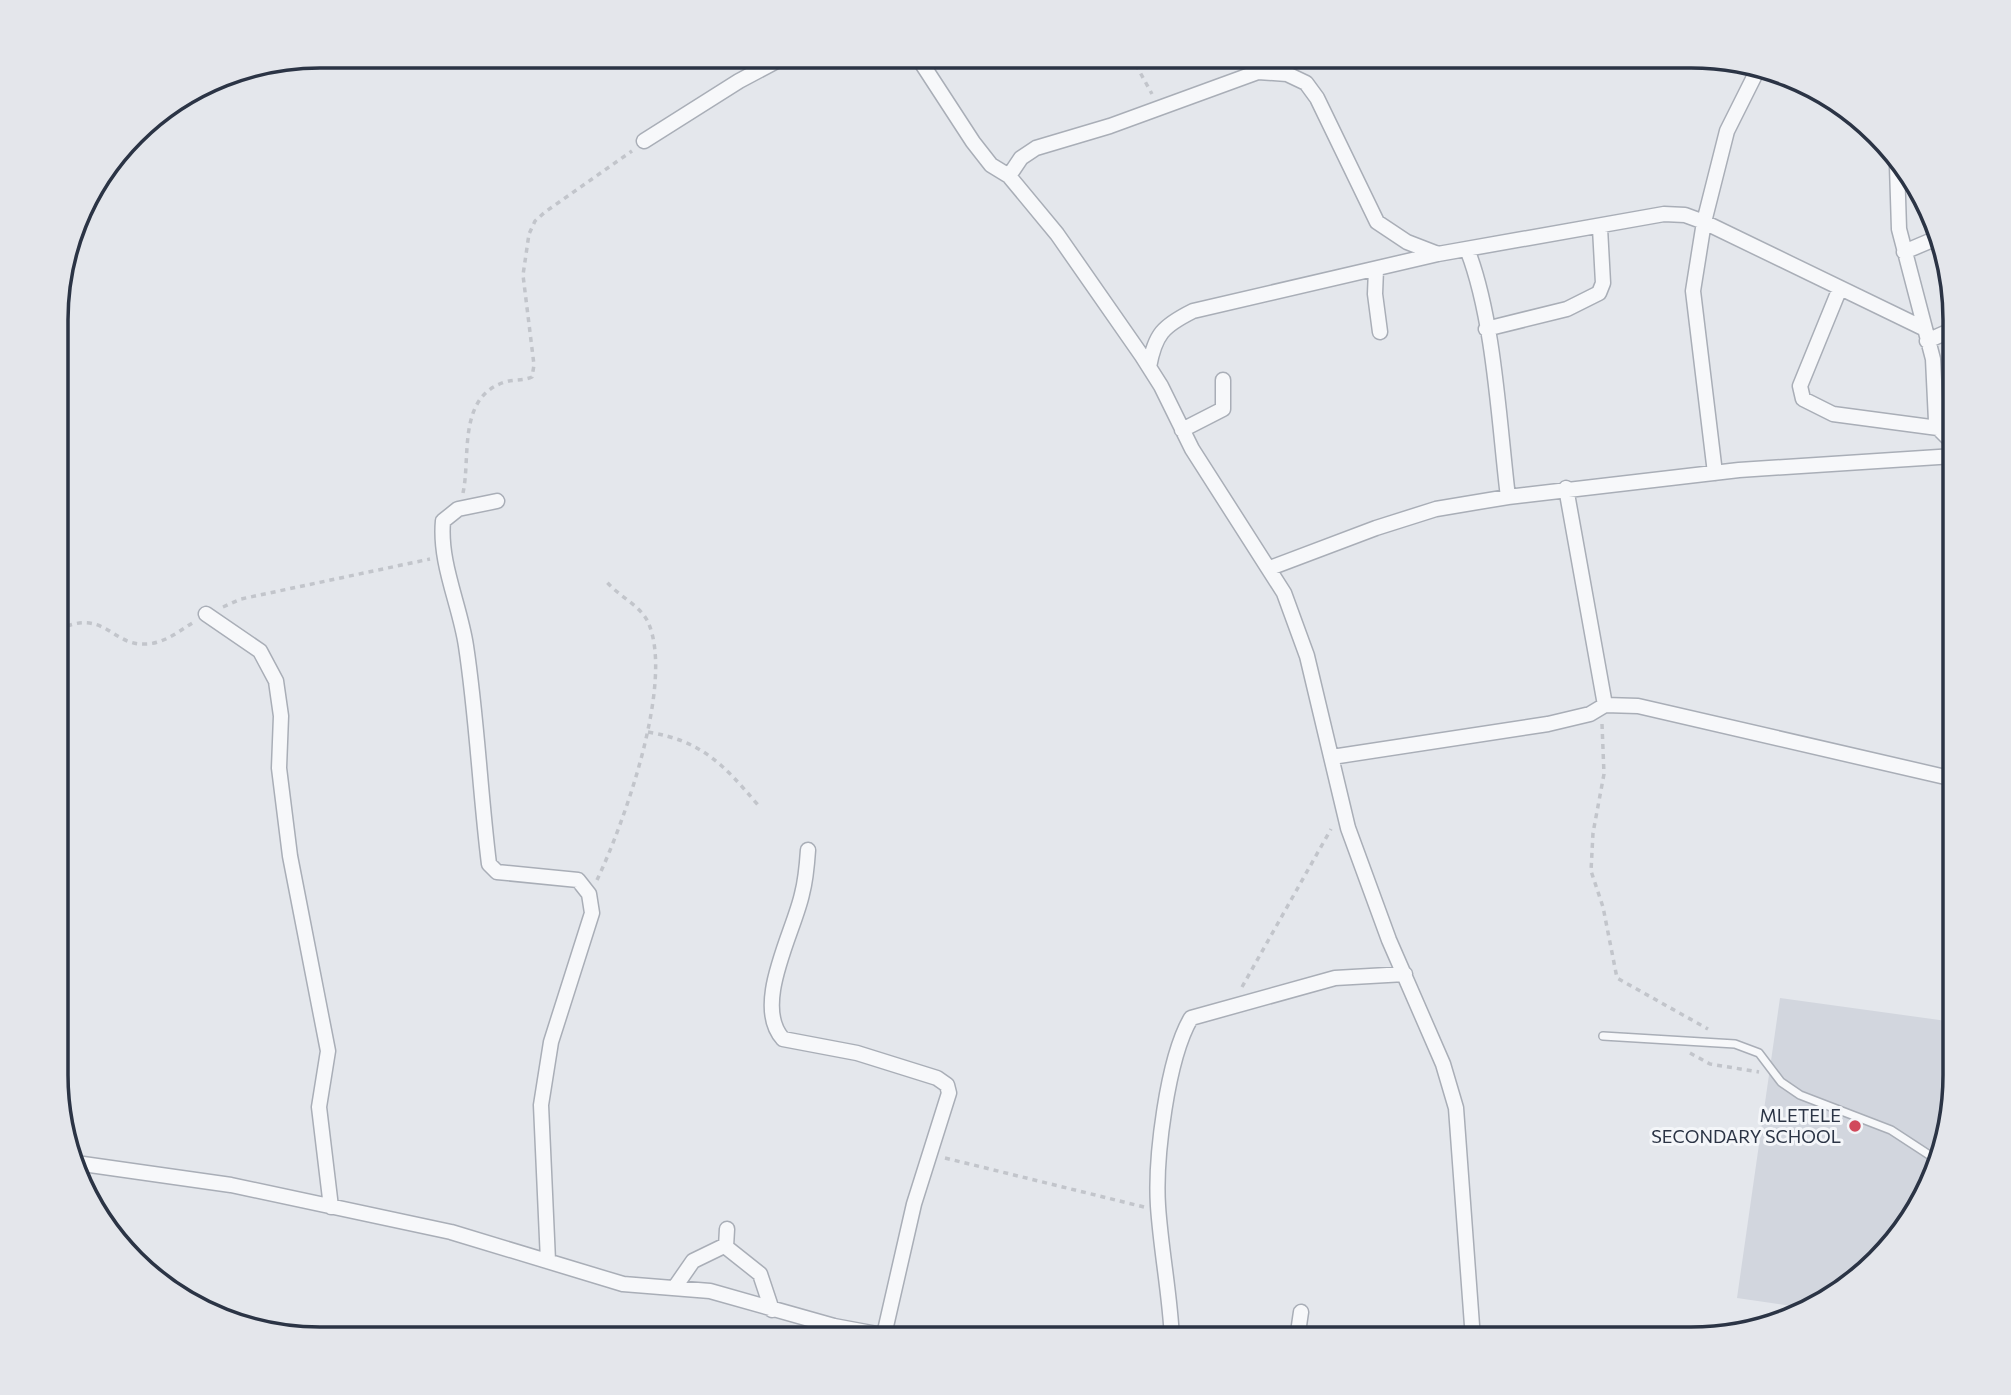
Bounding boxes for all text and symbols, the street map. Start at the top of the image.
place label: MLETELE SECONDARY SCHOOL [1651,1104,1841,1147]
marker: MLETELE SECONDARY SCHOOL [1847,1118,1863,1134]

